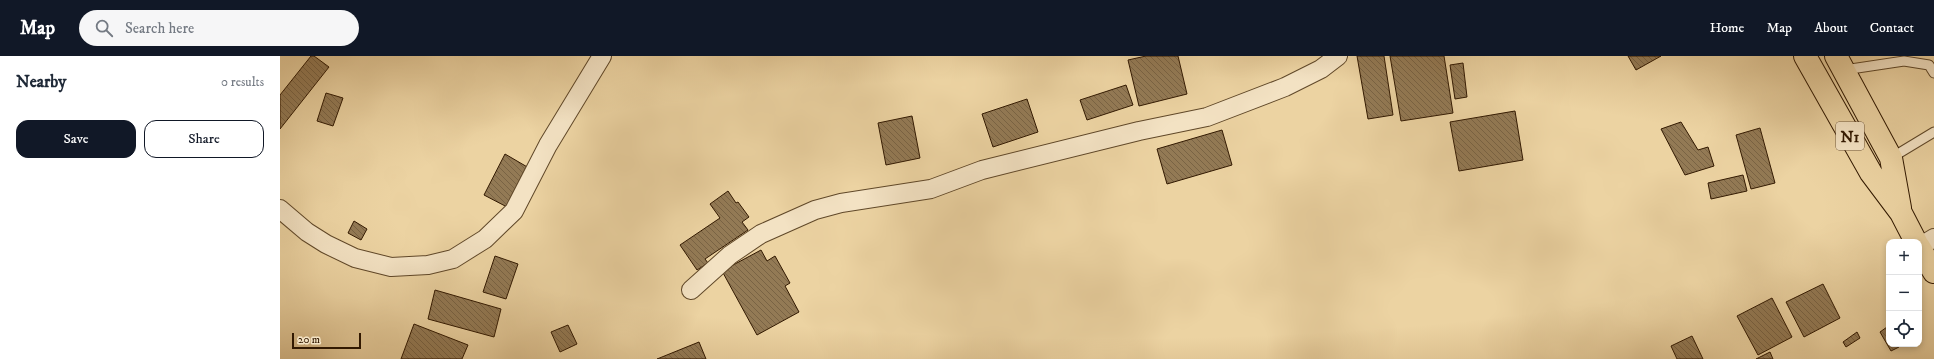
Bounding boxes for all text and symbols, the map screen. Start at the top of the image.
search box [79,10,359,46]
text: Map [20,17,55,40]
icon: search [93,17,115,39]
text: Search here [125,19,194,38]
text: Home [1710,19,1744,37]
text: Map [1766,19,1792,37]
text: About [1814,19,1848,37]
text: Contact [1870,19,1914,37]
text: Nearby [16,71,66,93]
text: 0 results [221,74,264,90]
button: Save [16,120,136,158]
button: Share [144,120,264,158]
road number: N1 [1836,122,1864,150]
map controls [1886,239,1922,347]
button: + [1886,239,1922,275]
button: − [1886,275,1922,311]
button: locate [1886,311,1922,347]
scale bar [292,331,361,350]
text: 20 m [298,333,320,347]

